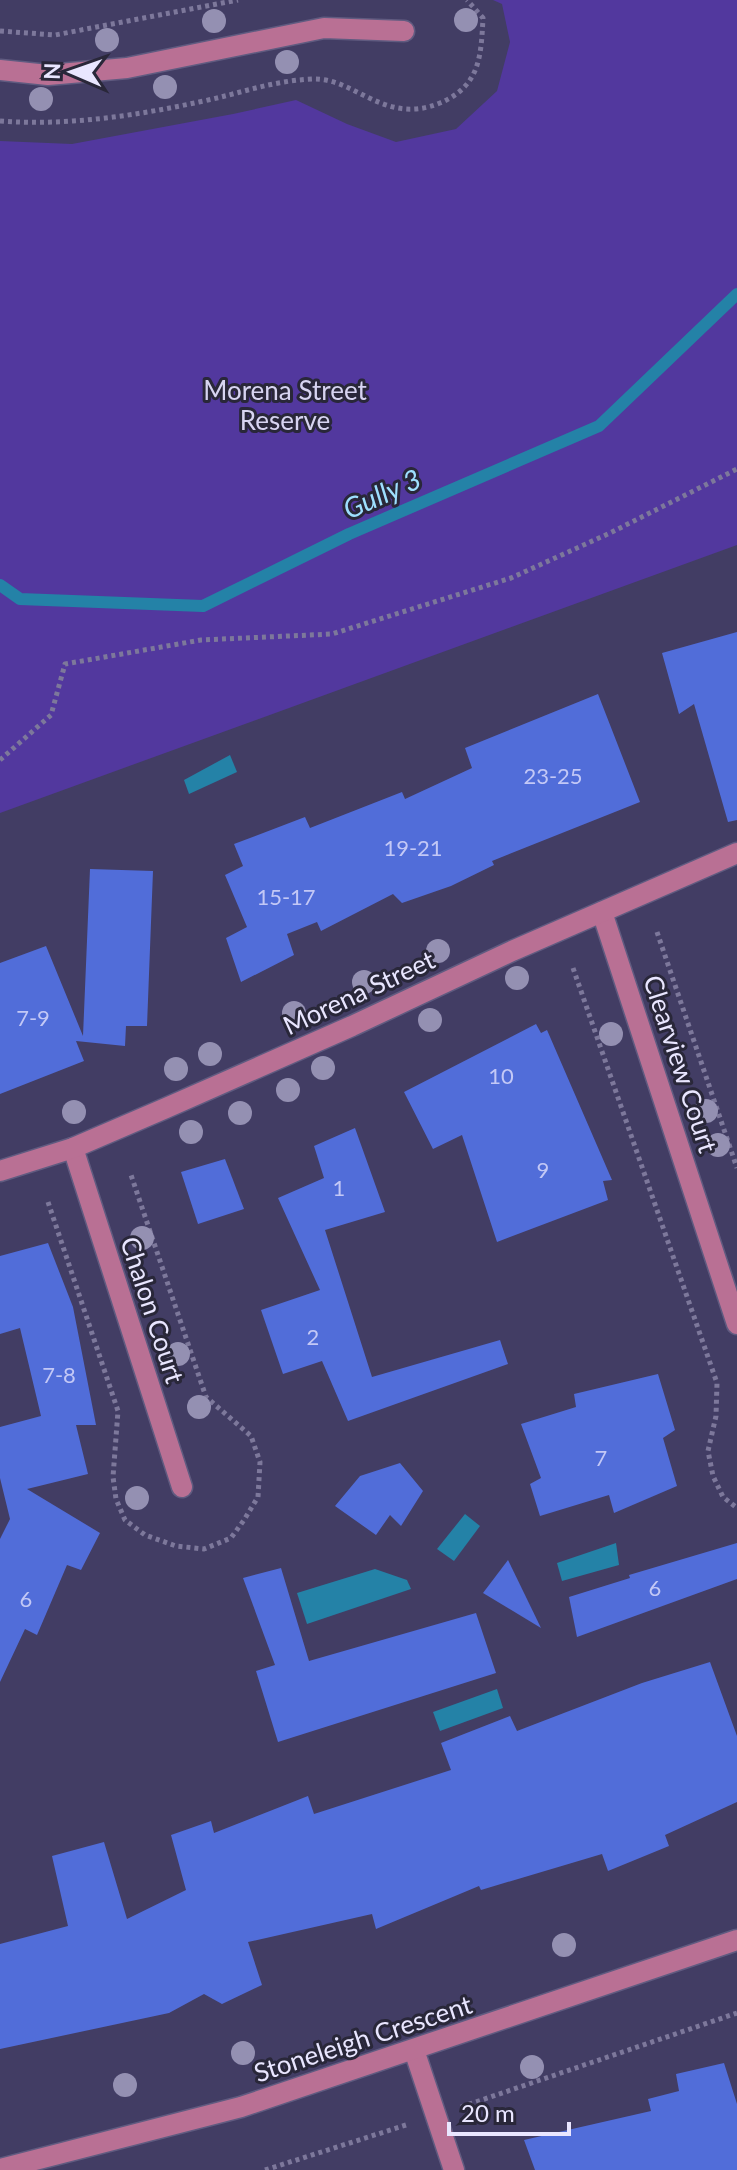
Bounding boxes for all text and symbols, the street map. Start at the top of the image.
north arrow [32,32,112,112]
text: N [38,62,65,80]
park label: Morena Street Reserve [203,374,368,436]
water label: Gully 3 [337,461,426,525]
house number: 23-25 [523,762,583,789]
house number: 19-21 [383,834,443,861]
house number: 15-17 [256,883,316,910]
street label: Morena Street [278,943,440,1041]
street label: Clearview Court [637,971,725,1157]
house number: 7-9 [16,1004,50,1031]
house number: 10 [488,1062,514,1089]
house number: 9 [537,1156,549,1183]
house number: 1 [333,1174,345,1201]
street label: Chalon Court [114,1232,192,1388]
house number: 2 [307,1323,319,1350]
house number: 7-8 [42,1361,76,1388]
house number: 7 [595,1444,607,1471]
house number: 6 [649,1574,661,1601]
house number: 6 [20,1585,32,1612]
street label: Stoneleigh Crescent [250,1988,476,2088]
scale bar [449,2086,569,2136]
text: 20 m [461,2098,515,2127]

